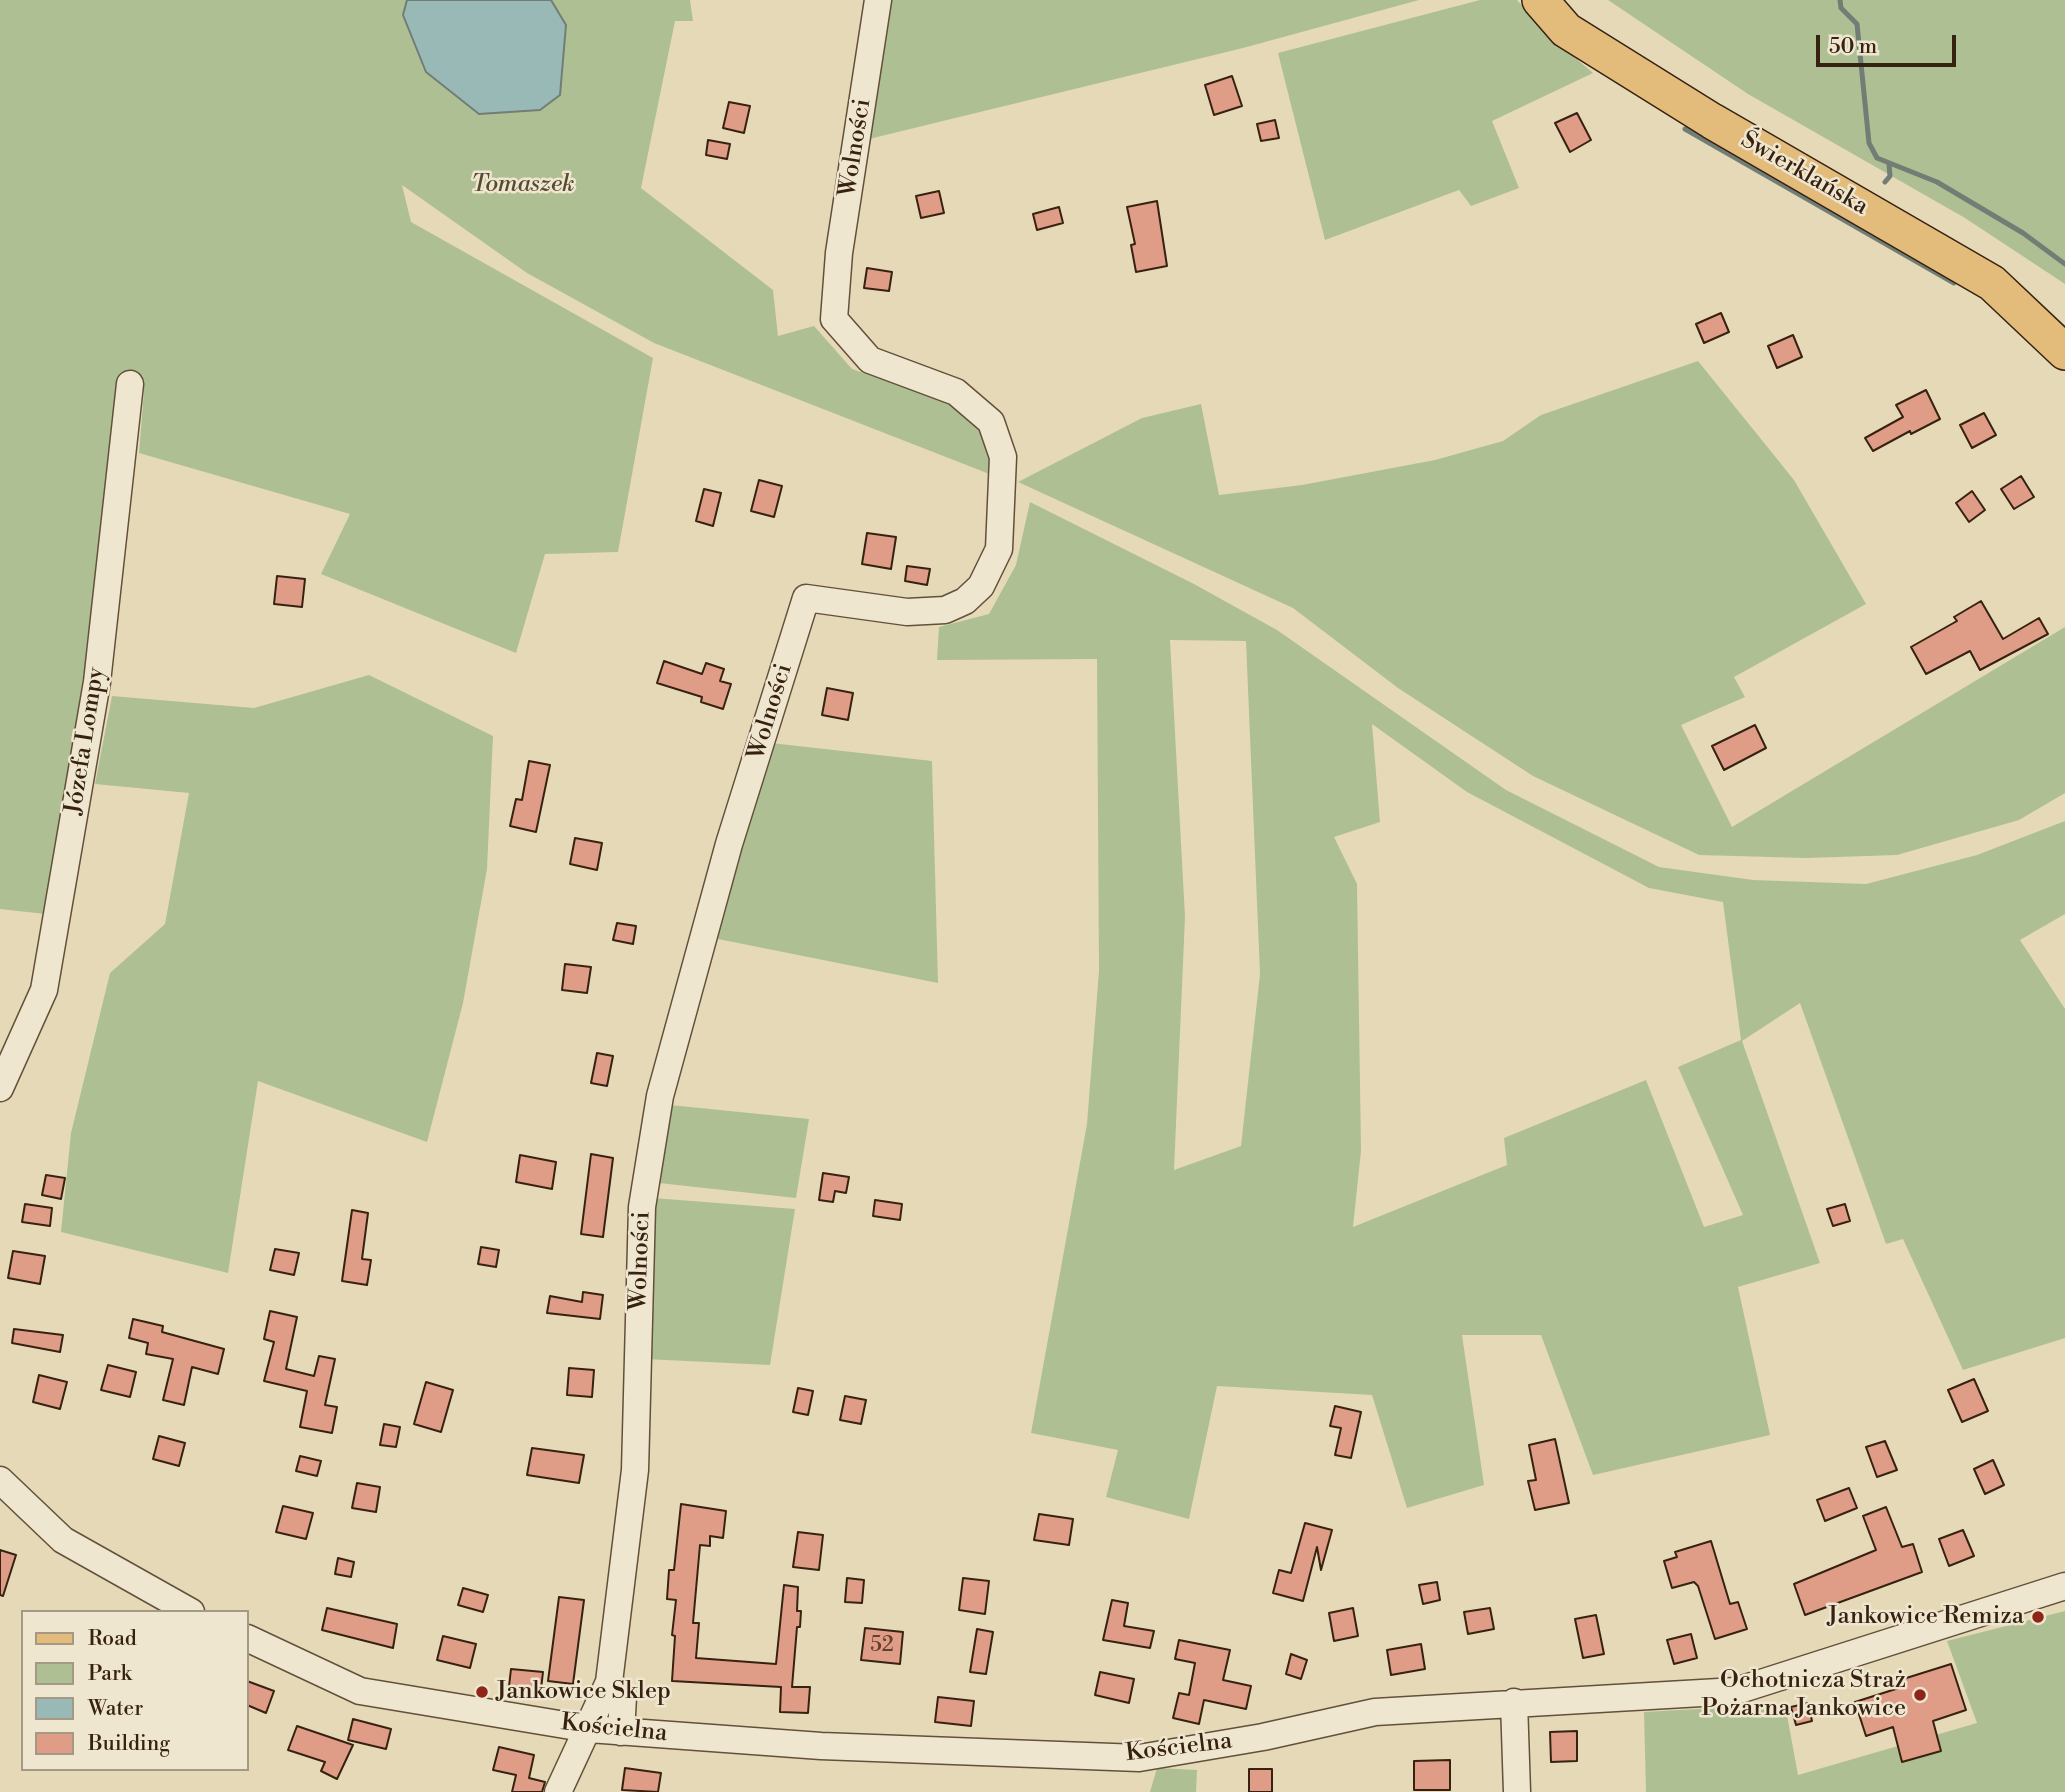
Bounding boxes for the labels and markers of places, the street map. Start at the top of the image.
place label: Jankowice Remiza [1827,1603,2024,1631]
marker: Jankowice Remiza [2030,1609,2046,1625]
place label: Ochotnicza Straż Pożarna Jankowice [1701,1667,1906,1723]
place label: Jankowice Sklep [496,1678,671,1706]
marker: Jankowice Sklep [474,1684,490,1700]
marker: Ochotnicza Straż Pożarna Jankowice [1912,1687,1928,1703]

